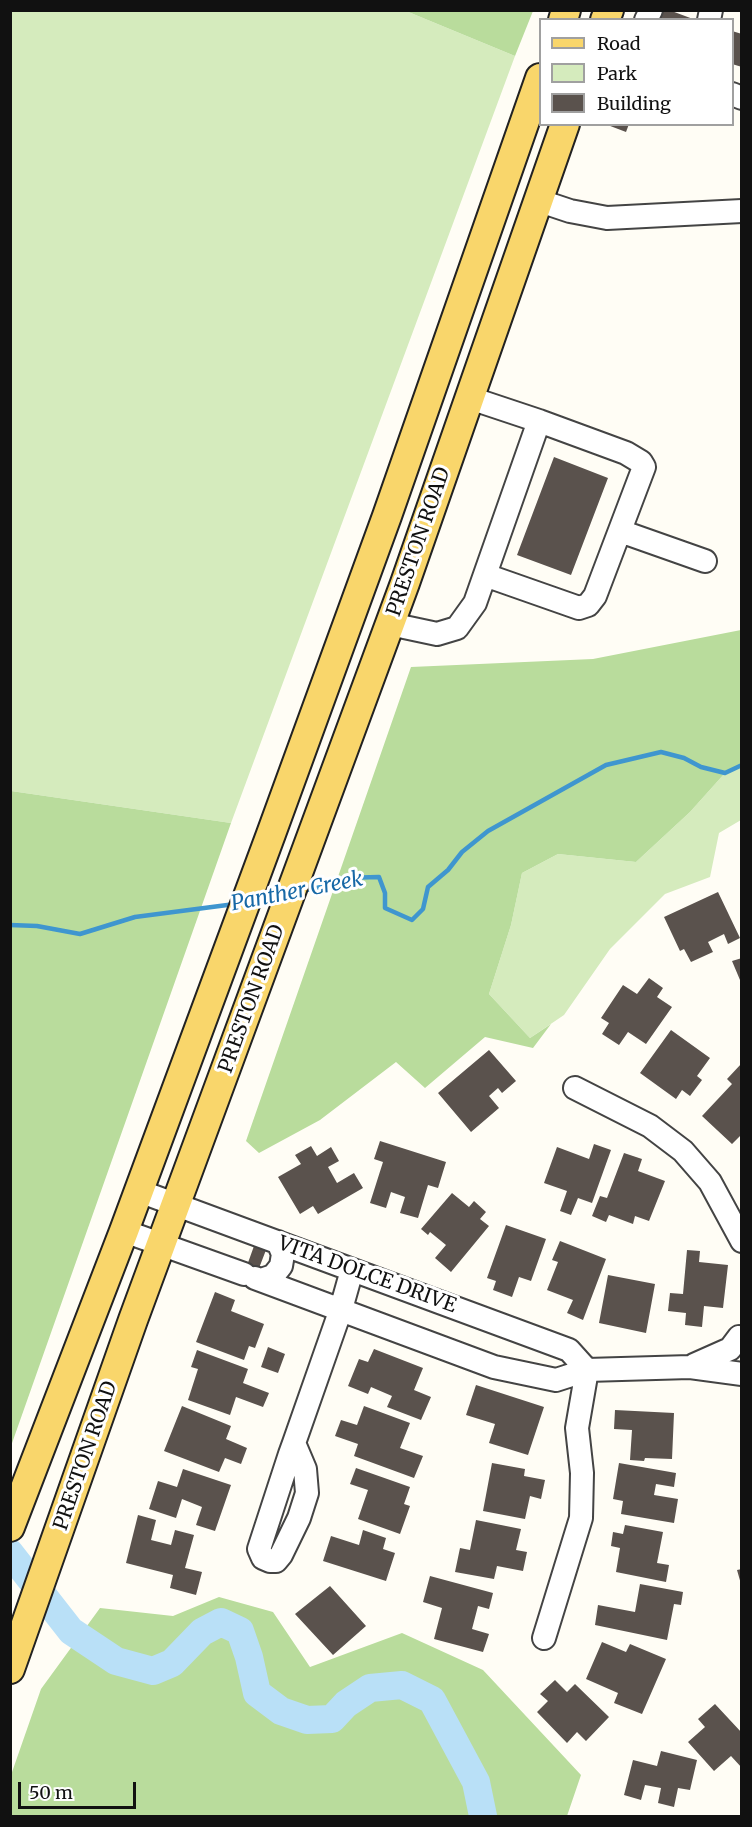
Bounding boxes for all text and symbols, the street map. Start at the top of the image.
legend [539,18,734,126]
text: Road [597,32,641,55]
text: Park [597,62,637,85]
text: Building [597,92,671,115]
street label: PRESTON ROAD [382,464,456,620]
water label: Panther Creek [229,867,365,917]
street label: PRESTON ROAD [214,922,290,1076]
street label: VITA DOLCE DRIVE [275,1232,459,1318]
street label: PRESTON ROAD [49,1378,123,1534]
scale bar [21,1770,140,1808]
text: 50 m [29,1781,73,1804]

